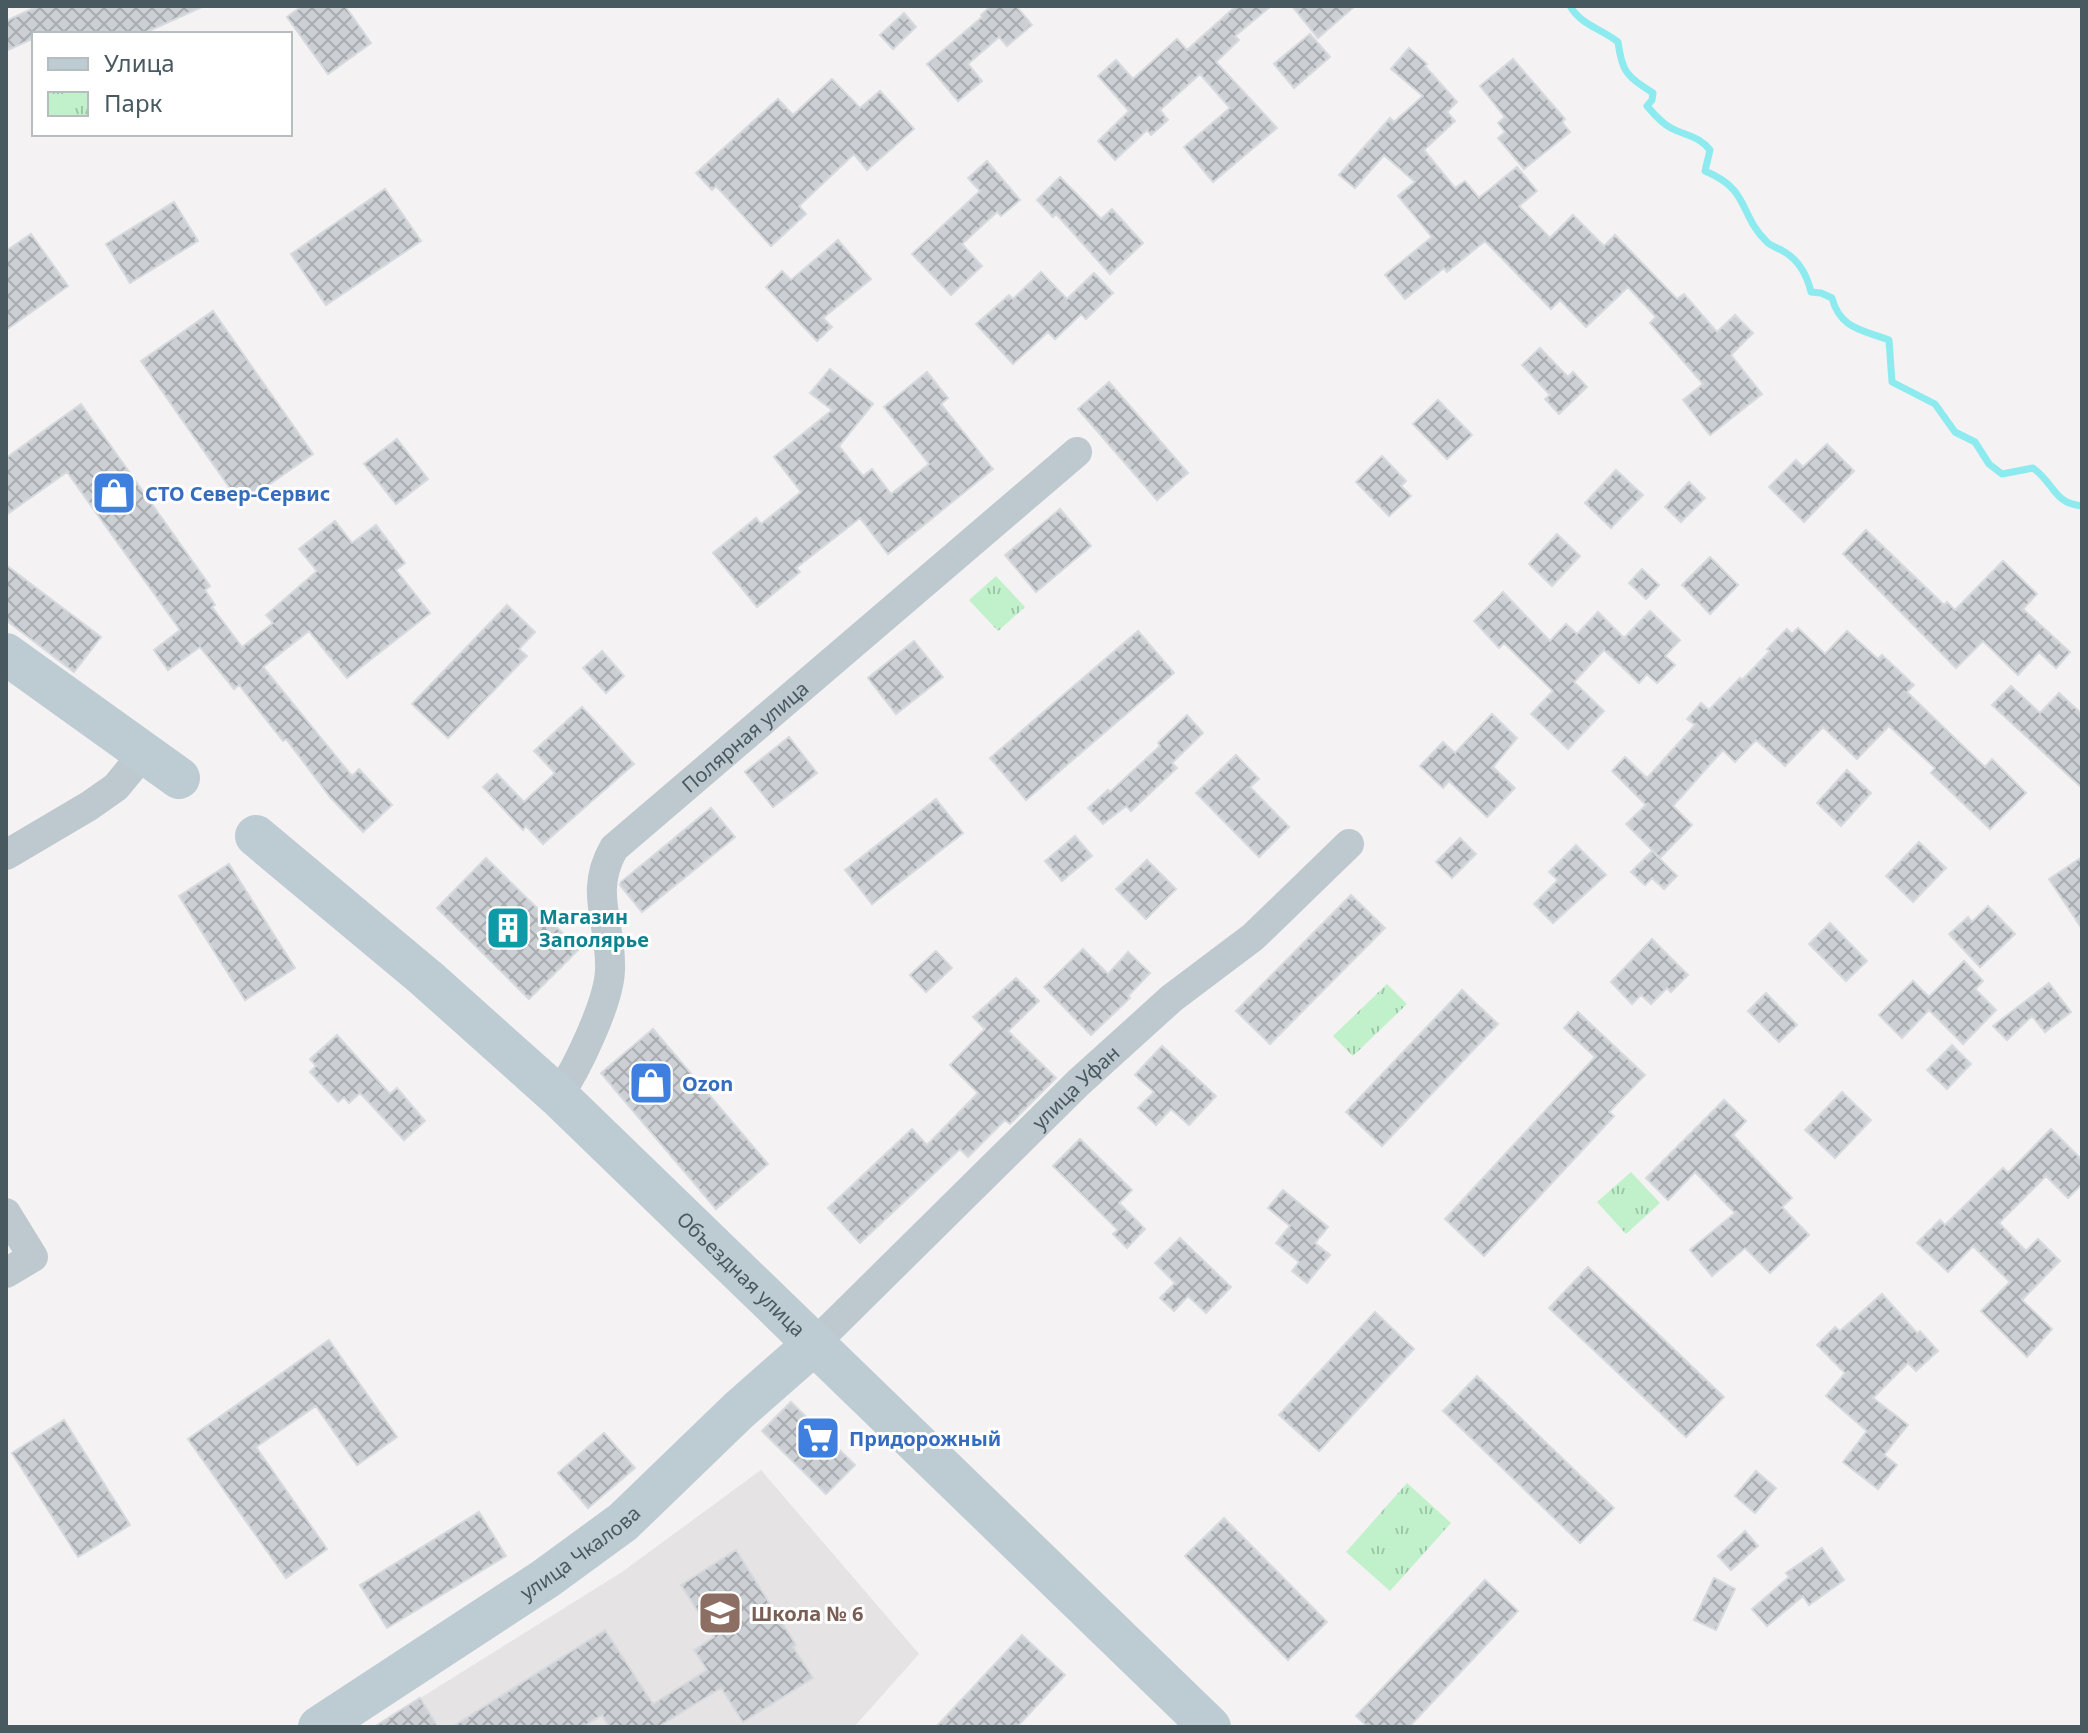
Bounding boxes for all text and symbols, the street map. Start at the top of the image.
legend [32,32,292,136]
text: Улица [104,46,175,79]
text: Парк [104,86,163,119]
shop icon: СТО Север-Сервис [90,469,138,517]
place label: СТО Север-Сервис [145,480,330,507]
street label: Полярная улица [675,674,814,798]
place label: Магазин Заполярье [539,903,649,953]
building icon: Магазин Заполярье [484,904,532,952]
street label: улица Уфан [1026,1039,1125,1135]
shop icon: Ozon [627,1059,675,1107]
place label: Ozon [682,1070,733,1097]
street label: Объездная улица [671,1205,812,1342]
supermarket icon: Придорожный [794,1414,842,1462]
place label: Придорожный [849,1425,1001,1452]
street label: улица Чкалова [515,1499,646,1605]
school or university icon: Школа № 6 [696,1589,744,1637]
place label: Школа № 6 [751,1600,863,1627]

